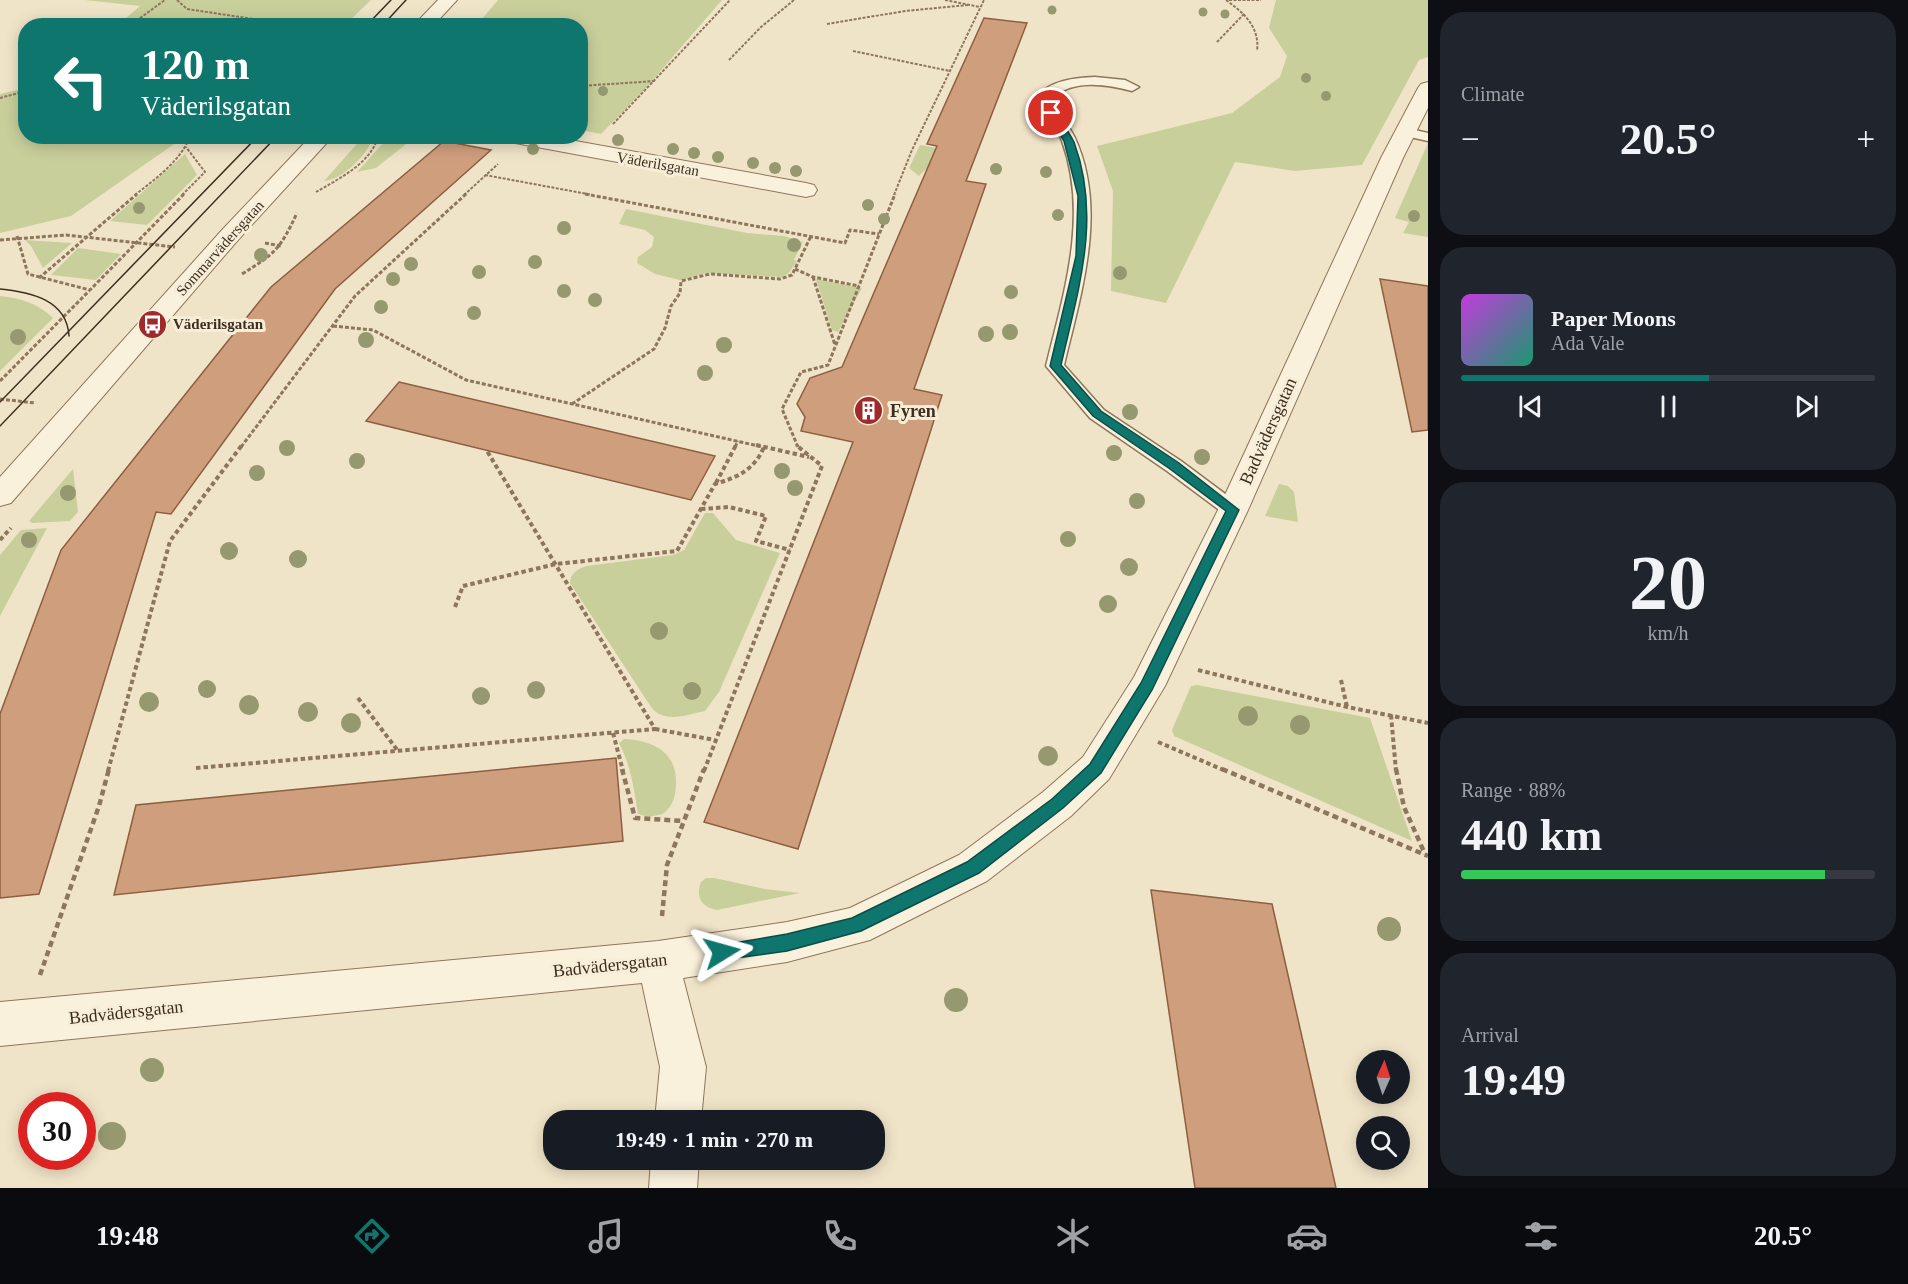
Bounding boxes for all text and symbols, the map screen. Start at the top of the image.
icon: left [42,42,120,120]
text: 120 m [141,42,250,88]
text: Climate [1461,83,1524,105]
pin [1025,87,1076,138]
text: Väderilsgatan [141,91,291,121]
icon: arrive [1034,96,1067,129]
text: 20.5° [1620,114,1716,164]
text: − [1461,121,1480,157]
text: + [1856,121,1875,157]
street label: Väderilsgatan [616,149,701,179]
street label: Sommarvädersgatan [173,197,267,299]
text: Paper Moons [1551,306,1676,331]
bus stop icon: Väderilsgatan [136,308,168,340]
place label: Väderilsgatan [173,316,264,332]
text: Ada Vale [1551,332,1625,354]
street label: Badvädersgatan [1235,374,1301,488]
icon: previous [1514,390,1547,423]
icon: pause [1652,390,1685,423]
icon: next [1790,390,1823,423]
building icon: Fyren [853,395,885,427]
place label: Fyren [890,401,936,421]
text: 20 [1629,539,1707,626]
text: km/h [1647,622,1689,644]
text: Range · 88% [1461,779,1565,801]
text: 440 km [1461,810,1602,860]
position arrow [690,920,754,984]
street label: Badvädersgatan [552,949,668,981]
street label: Badvädersgatan [68,996,184,1028]
text: Arrival [1461,1024,1519,1046]
north arrow [1356,1050,1410,1104]
map controls [1356,1050,1410,1170]
text: 19:49 [1461,1055,1566,1105]
speed limit sign: 30 [18,1092,96,1170]
button: search [1356,1116,1410,1170]
text: 19:49 · 1 min · 270 m [615,1127,813,1152]
icon: directions [351,1215,393,1257]
icon: music [585,1215,627,1257]
icon: phone [819,1215,861,1257]
icon: climate [1052,1215,1094,1257]
icon: car [1286,1215,1328,1257]
icon: filters [1520,1215,1562,1257]
text: 19:48 [96,1221,159,1251]
text: 20.5° [1754,1221,1812,1251]

